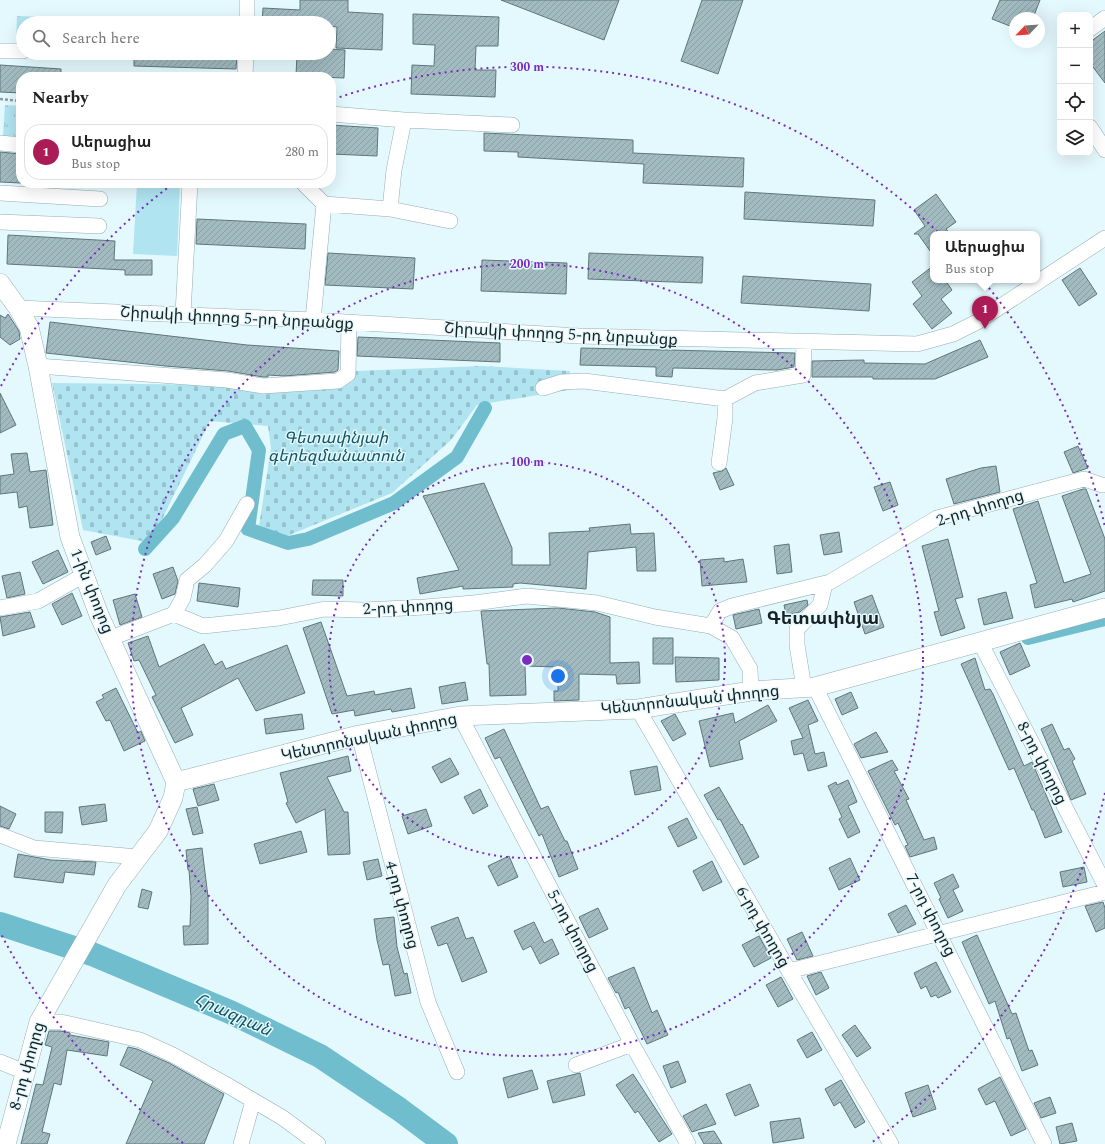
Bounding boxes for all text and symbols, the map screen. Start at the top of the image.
north arrow [1009,12,1045,48]
map controls [1057,12,1093,156]
button: + [1057,12,1093,48]
search box [16,16,336,60]
icon: search [30,27,52,49]
text: Search here [62,27,140,50]
button: − [1057,48,1093,84]
text: 300 m [510,58,544,77]
button: locate [1057,84,1093,120]
text: Nearby [32,85,88,111]
button: layers [1057,120,1093,156]
text: Աերացիա [71,131,151,154]
text: 1 [42,142,50,162]
text: 280 m [285,142,319,162]
text: Bus stop [71,154,120,174]
popup [930,231,1040,283]
text: Աերացիա [945,236,1025,259]
text: 200 m [510,255,544,274]
text: Bus stop [945,259,994,279]
pin: 1 [972,296,998,329]
street label: Շիրակի փողոց 5-րդ նրբանցք [119,300,355,336]
street label: Շիրակի փողոց 5-րդ նրբանցք [443,316,679,352]
park label: Գետափնյաի գերեզմանատուն [268,426,405,468]
text: 100 m [510,453,544,472]
street label: 2-րդ փողոց [933,483,1027,533]
street label: 1-ին փողոց [64,545,120,637]
street label: 2-րդ փողոց [362,593,454,621]
district label: Գետափնյա [767,605,879,632]
centre of rings [520,653,534,667]
your location [548,666,568,686]
street label: Կենտրոնական փողոց [600,679,780,721]
street label: Կենտրոնական փողոց [279,707,459,767]
street label: 8-րդ փողոց [1011,717,1073,809]
street label: 4-րդ փողոց [379,858,425,952]
street label: 7-րդ փողոց [900,869,962,961]
street label: 6-րդ փողոց [730,882,796,972]
street label: 5-րդ փողոց [541,885,605,977]
water label: Հրազդան [191,987,276,1044]
street label: 8-րդ փողոց [3,1019,51,1113]

